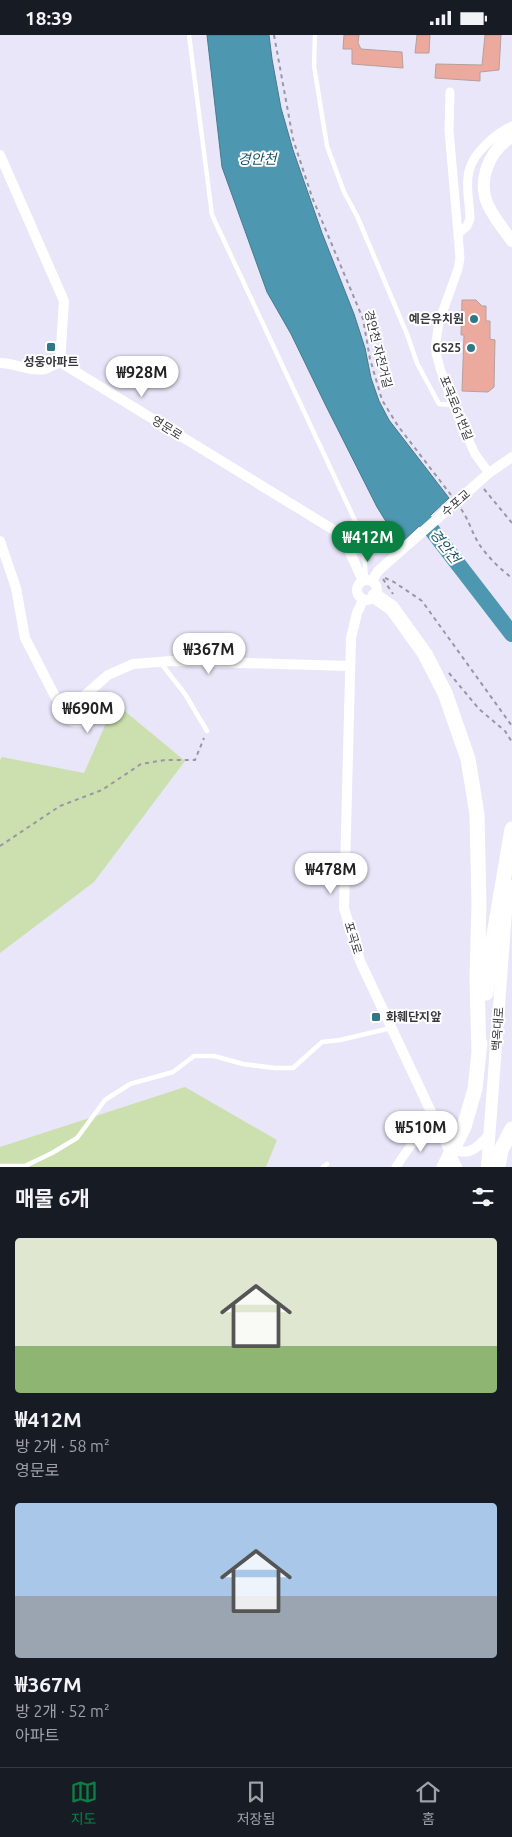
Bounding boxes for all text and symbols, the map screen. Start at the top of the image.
text: 18:39 [25,7,73,29]
water label: 경안천 [238,151,277,167]
street label: 경안천 자전거길 [362,308,394,389]
place label: 예은유치원 [409,312,464,325]
marker: 예은유치원 [468,313,480,325]
marker: 성웅아파트 [45,341,57,353]
place label: GS25 [432,341,461,354]
marker: GS25 [465,342,477,354]
place label: 성웅아파트 [23,355,79,368]
pin: ₩928M [107,355,177,398]
text: ₩928M [117,363,167,381]
street label: 포곡로61번길 [438,374,475,442]
street label: 영문로 [150,413,185,442]
street label: 수포교 [439,487,472,518]
pin: ₩412M [333,521,403,563]
water label: 경안천 [427,526,464,567]
text: ₩412M [343,528,393,546]
pin: ₩367M [174,633,244,675]
text: ₩367M [184,640,234,658]
pin: ₩690M [53,691,123,734]
text: ₩690M [63,699,113,717]
pin: ₩478M [296,853,366,895]
text: ₩478M [306,860,356,878]
street label: 포곡로 [342,920,365,956]
street label: 백옥대로 [489,1006,506,1051]
place label: 화훼단지앞 [386,1010,441,1023]
marker: 화훼단지앞 [370,1011,382,1023]
pin: ₩510M [386,1111,456,1153]
text: ₩510M [396,1118,446,1136]
icon: filters [469,1183,497,1211]
text: 매물 6개 [15,1186,90,1210]
icon: home [211,1271,301,1361]
text: ₩412M [15,1407,82,1431]
text: 방 2개 · 58 m² [15,1437,110,1455]
text: 영문로 [15,1461,59,1479]
icon: home [211,1536,301,1626]
text: ₩367M [15,1672,82,1696]
text: 방 2개 · 52 m² [15,1702,110,1720]
text: 아파트 [15,1726,59,1744]
tab: 지도 [70,1778,98,1828]
tab: 저장됨 [237,1778,275,1828]
tab: 홈 [414,1778,442,1828]

